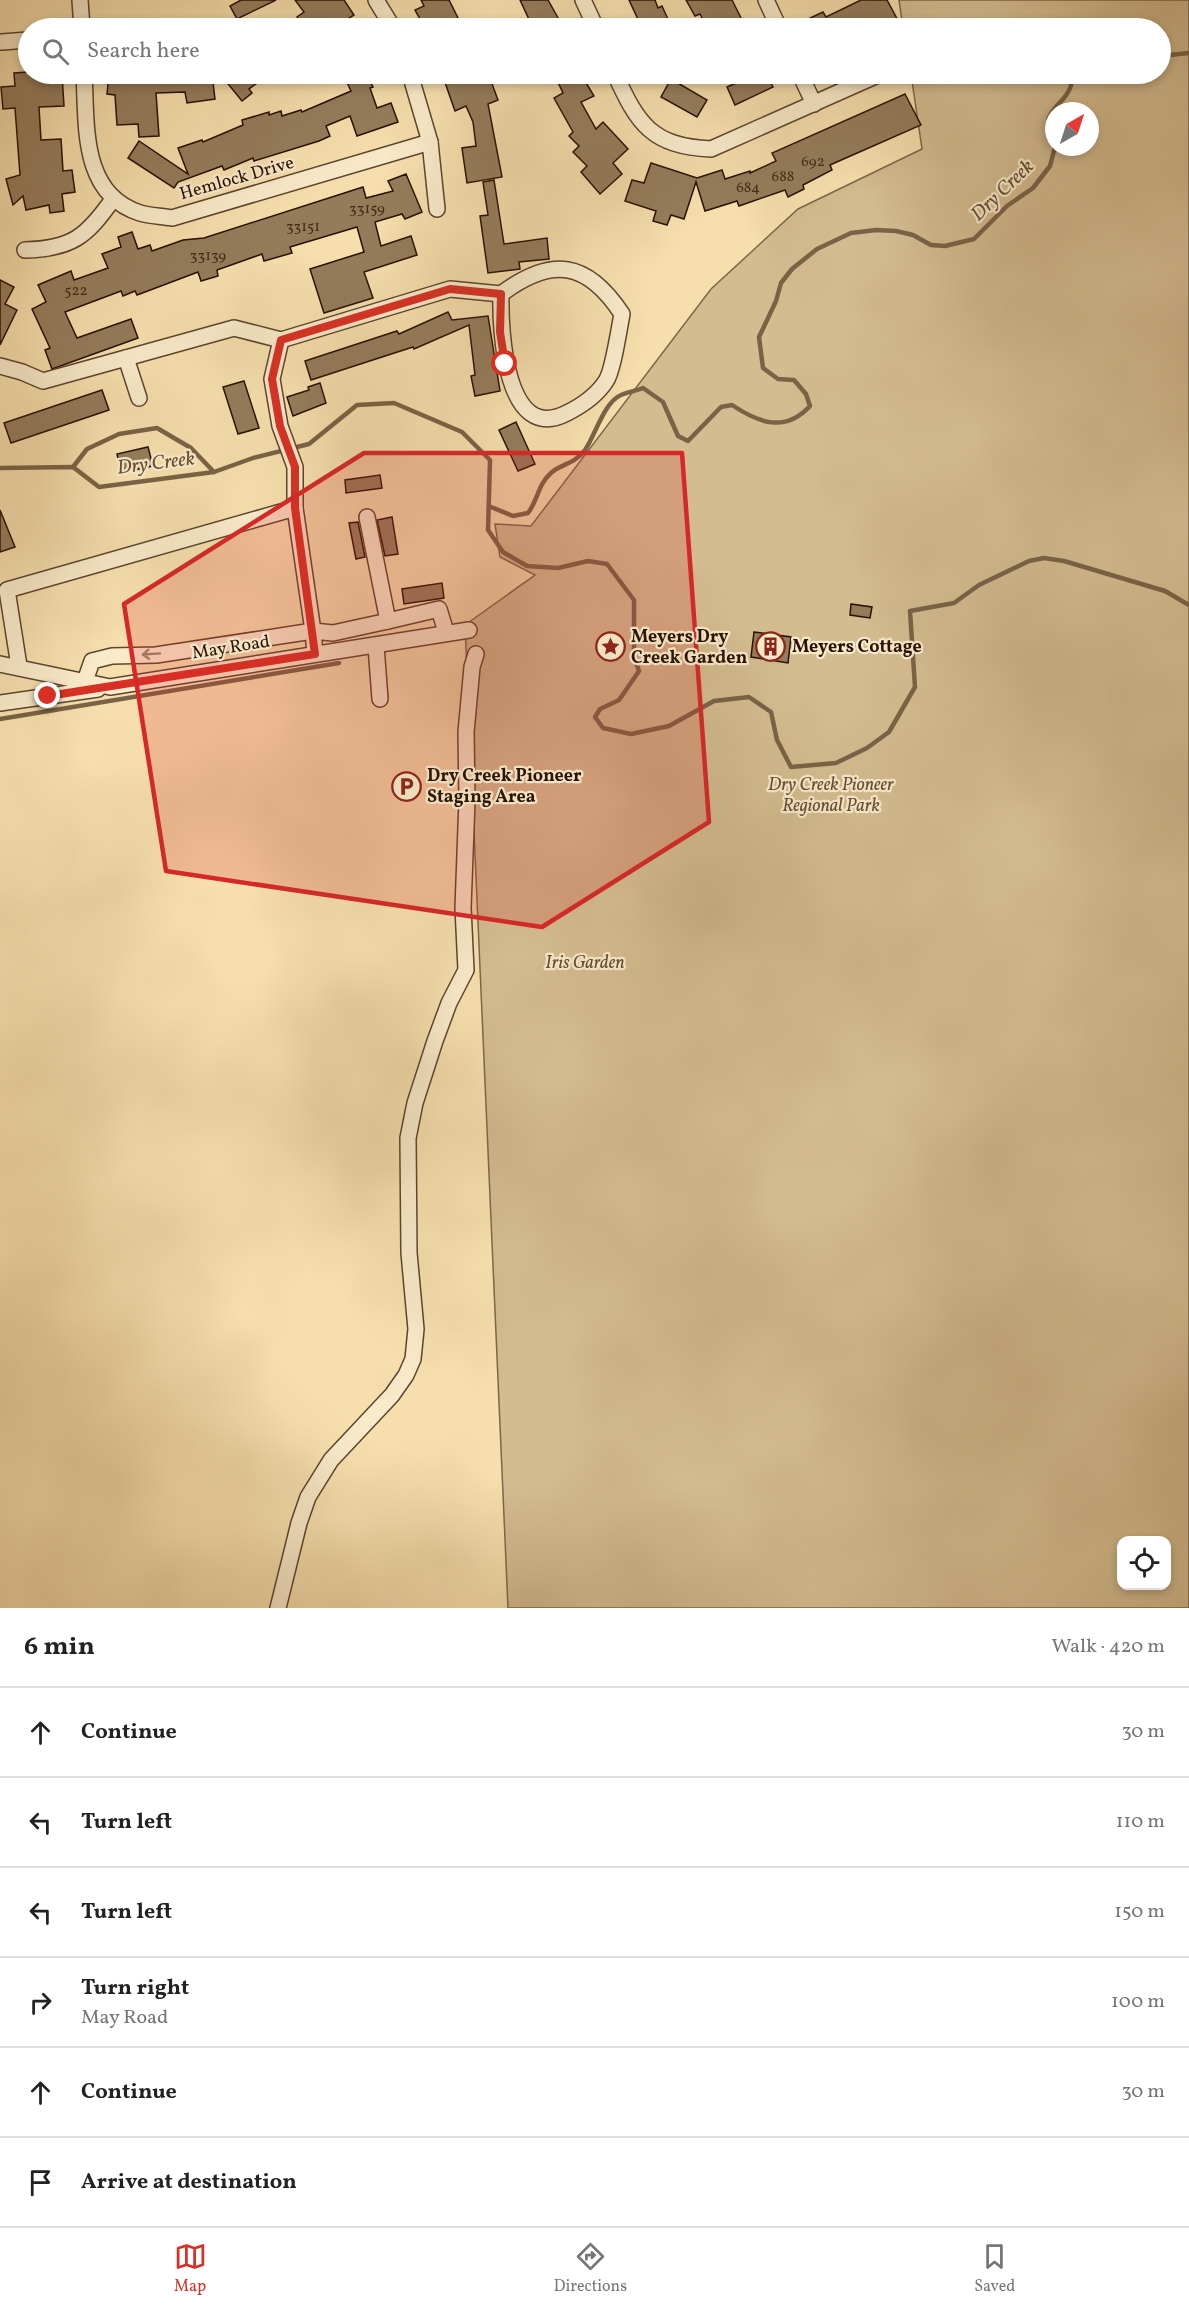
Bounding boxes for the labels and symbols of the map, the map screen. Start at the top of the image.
north arrow [1045,102,1099,156]
street label: Hemlock Drive [177,151,297,207]
house number: 692 [801,152,825,173]
water label: Dry Creek [965,154,1041,228]
house number: 688 [772,167,794,188]
house number: 684 [736,178,760,199]
house number: 33159 [349,199,385,220]
house number: 33151 [286,217,320,238]
house number: 33139 [190,246,226,267]
house number: 522 [64,281,88,302]
route start [491,350,517,376]
water label: Dry Creek [115,445,197,483]
place label: Meyers Dry Creek Garden [631,625,747,671]
street label: May Road [190,630,272,666]
place icon: Meyers Dry Creek Garden [594,631,626,663]
building icon: Meyers Cottage [755,631,787,663]
place label: Meyers Cottage [792,635,922,660]
one-way arrow [142,649,162,660]
route end [34,682,60,708]
place label: Dry Creek Pioneer Staging Area [427,764,582,810]
parking icon: Dry Creek Pioneer Staging Area [390,770,422,802]
park label: Dry Creek Pioneer Regional Park [768,773,894,819]
park label: Iris Garden [545,951,625,976]

